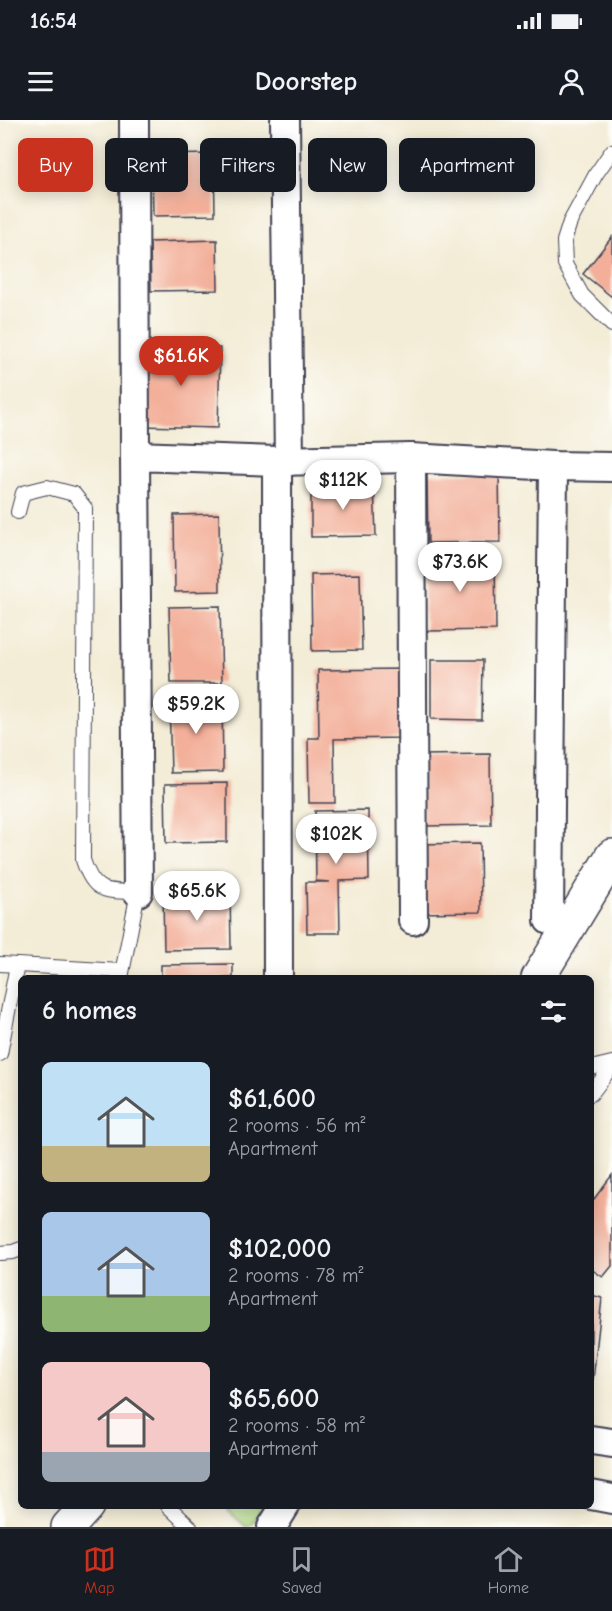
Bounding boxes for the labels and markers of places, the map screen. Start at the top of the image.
pin: $61.6K [132,336,230,387]
pin: $112K [301,460,385,511]
pin: $73.6K [411,542,509,593]
pin: $59.2K [147,684,245,735]
pin: $102K [294,814,378,865]
pin: $65.6K [148,871,246,922]

